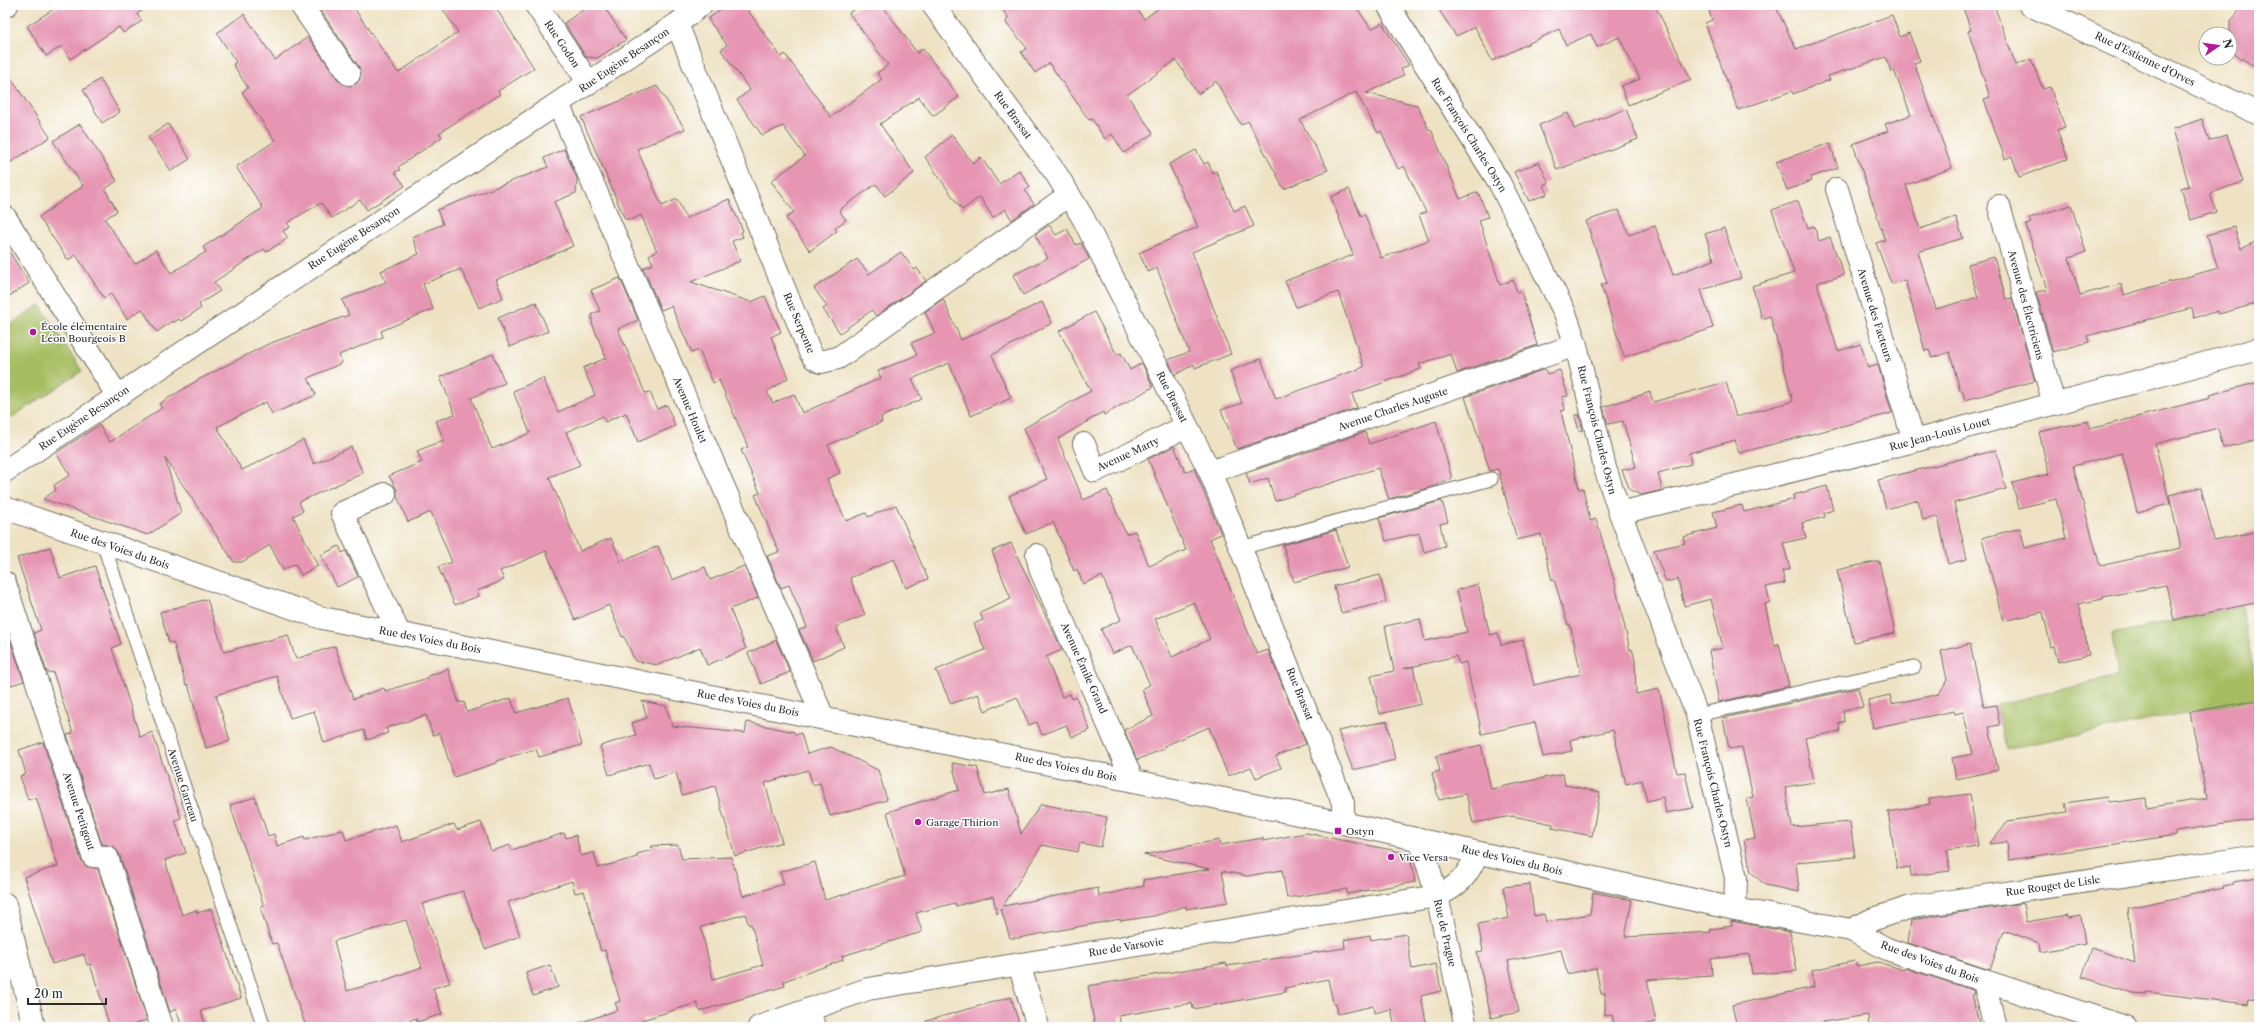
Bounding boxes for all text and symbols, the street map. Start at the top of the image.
street label: Rue Godon [541,18,583,71]
street label: Rue Eugène Besançon [576,24,672,95]
north arrow [2198,26,2238,66]
street label: Rue d'Estienne d'Orves [2093,29,2197,89]
text: N [2220,38,2236,50]
street label: Rue François Charles Ostyn [1428,75,1510,195]
street label: Rue Brassat [991,89,1035,142]
street label: Rue Eugène Besançon [306,203,403,272]
street label: Avenue des Électriciens [2005,248,2047,361]
street label: Avenue des Facteurs [1854,266,1895,363]
street label: Rue Serpente [780,291,818,356]
place label: École élémentaire Léon Bourgeois B [41,320,128,345]
marker: École élémentaire Léon Bourgeois B [28,327,38,337]
street label: Rue François Charles Ostyn [1575,364,1620,497]
street label: Rue Brassat [1154,369,1191,425]
street label: Avenue Houlet [670,374,710,446]
street label: Rue Eugène Besançon [36,382,132,453]
street label: Avenue Charles Auguste [1335,384,1450,434]
street label: Rue Jean-Louis Louet [1888,414,1992,454]
street label: Avenue Marty [1094,434,1161,474]
street label: Rue des Voies du Bois [69,526,171,572]
street label: Avenue Émile Grand [1058,619,1110,716]
street label: Rue des Voies du Bois [378,624,482,656]
street label: Rue Brassat [1284,666,1317,723]
street label: Rue des Voies du Bois [696,687,800,719]
street label: Rue François Charles Ostyn [1691,717,1736,850]
street label: Avenue Garreau [165,745,201,824]
street label: Rue des Voies du Bois [1014,750,1118,784]
street label: Avenue Petitgout [60,769,98,852]
place label: Garage Thirion [926,816,999,829]
marker: Garage Thirion [913,817,923,827]
place label: Ostyn [1346,825,1375,838]
marker: Ostyn [1333,826,1343,836]
street label: Rue des Voies du Bois [1460,842,1564,878]
place label: Vice Versa [1398,851,1449,864]
marker: Vice Versa [1386,852,1396,862]
street label: Rue Rouget de Lisle [2005,873,2101,899]
street label: Rue de Prague [1431,898,1459,969]
street label: Rue de Varsovie [1088,935,1165,959]
street label: Rue des Voies du Bois [1879,938,1981,986]
scale bar [28,980,106,1006]
text: 20 m [34,986,63,1001]

